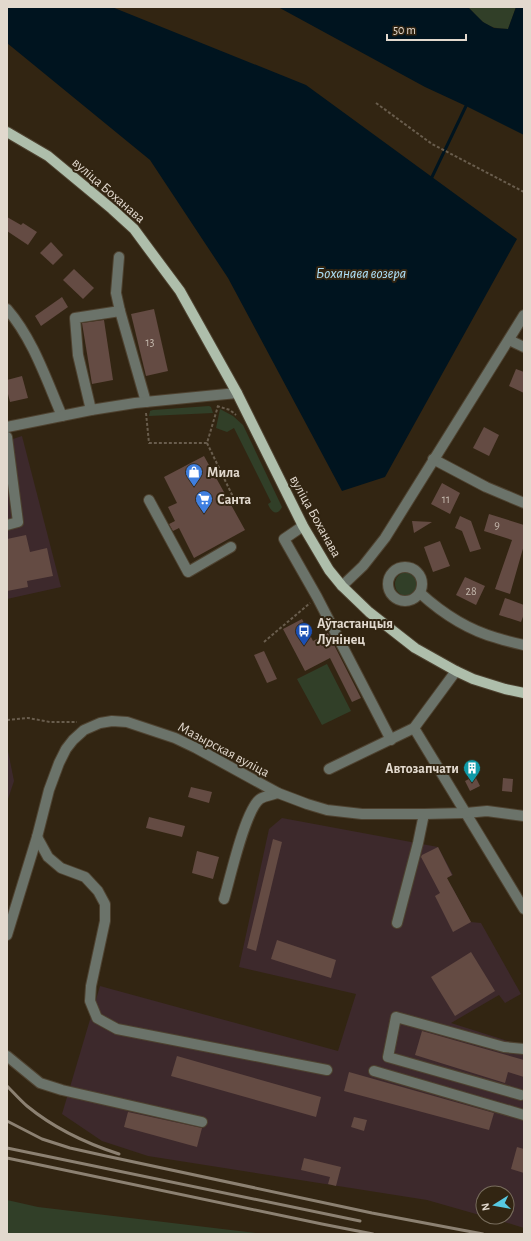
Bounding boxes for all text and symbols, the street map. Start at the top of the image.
scale bar [387,16,466,42]
text: 50 m [393,24,416,36]
street label: вуліца Боханава [69,155,148,226]
water label: Боханава возера [316,266,406,281]
house number: 13 [145,336,155,348]
shop icon: Мила [184,462,204,487]
place label: Мила [207,466,240,480]
street label: вуліца Боханава [287,473,344,560]
supermarket icon: Санта [194,489,214,514]
place label: Санта [217,493,251,507]
house number: 11 [442,493,450,505]
house number: 9 [494,519,500,531]
house number: 28 [465,585,477,597]
place label: Аўтастанцыя Лунінец [317,617,393,647]
bus stop icon: Аўтастанцыя Лунінец [294,621,314,646]
street label: Мазырская вуліца [175,720,272,780]
building icon: Автозапчати [462,758,482,783]
place label: Автозапчати [385,762,459,776]
north arrow [475,1185,515,1225]
text: N [480,1202,492,1212]

